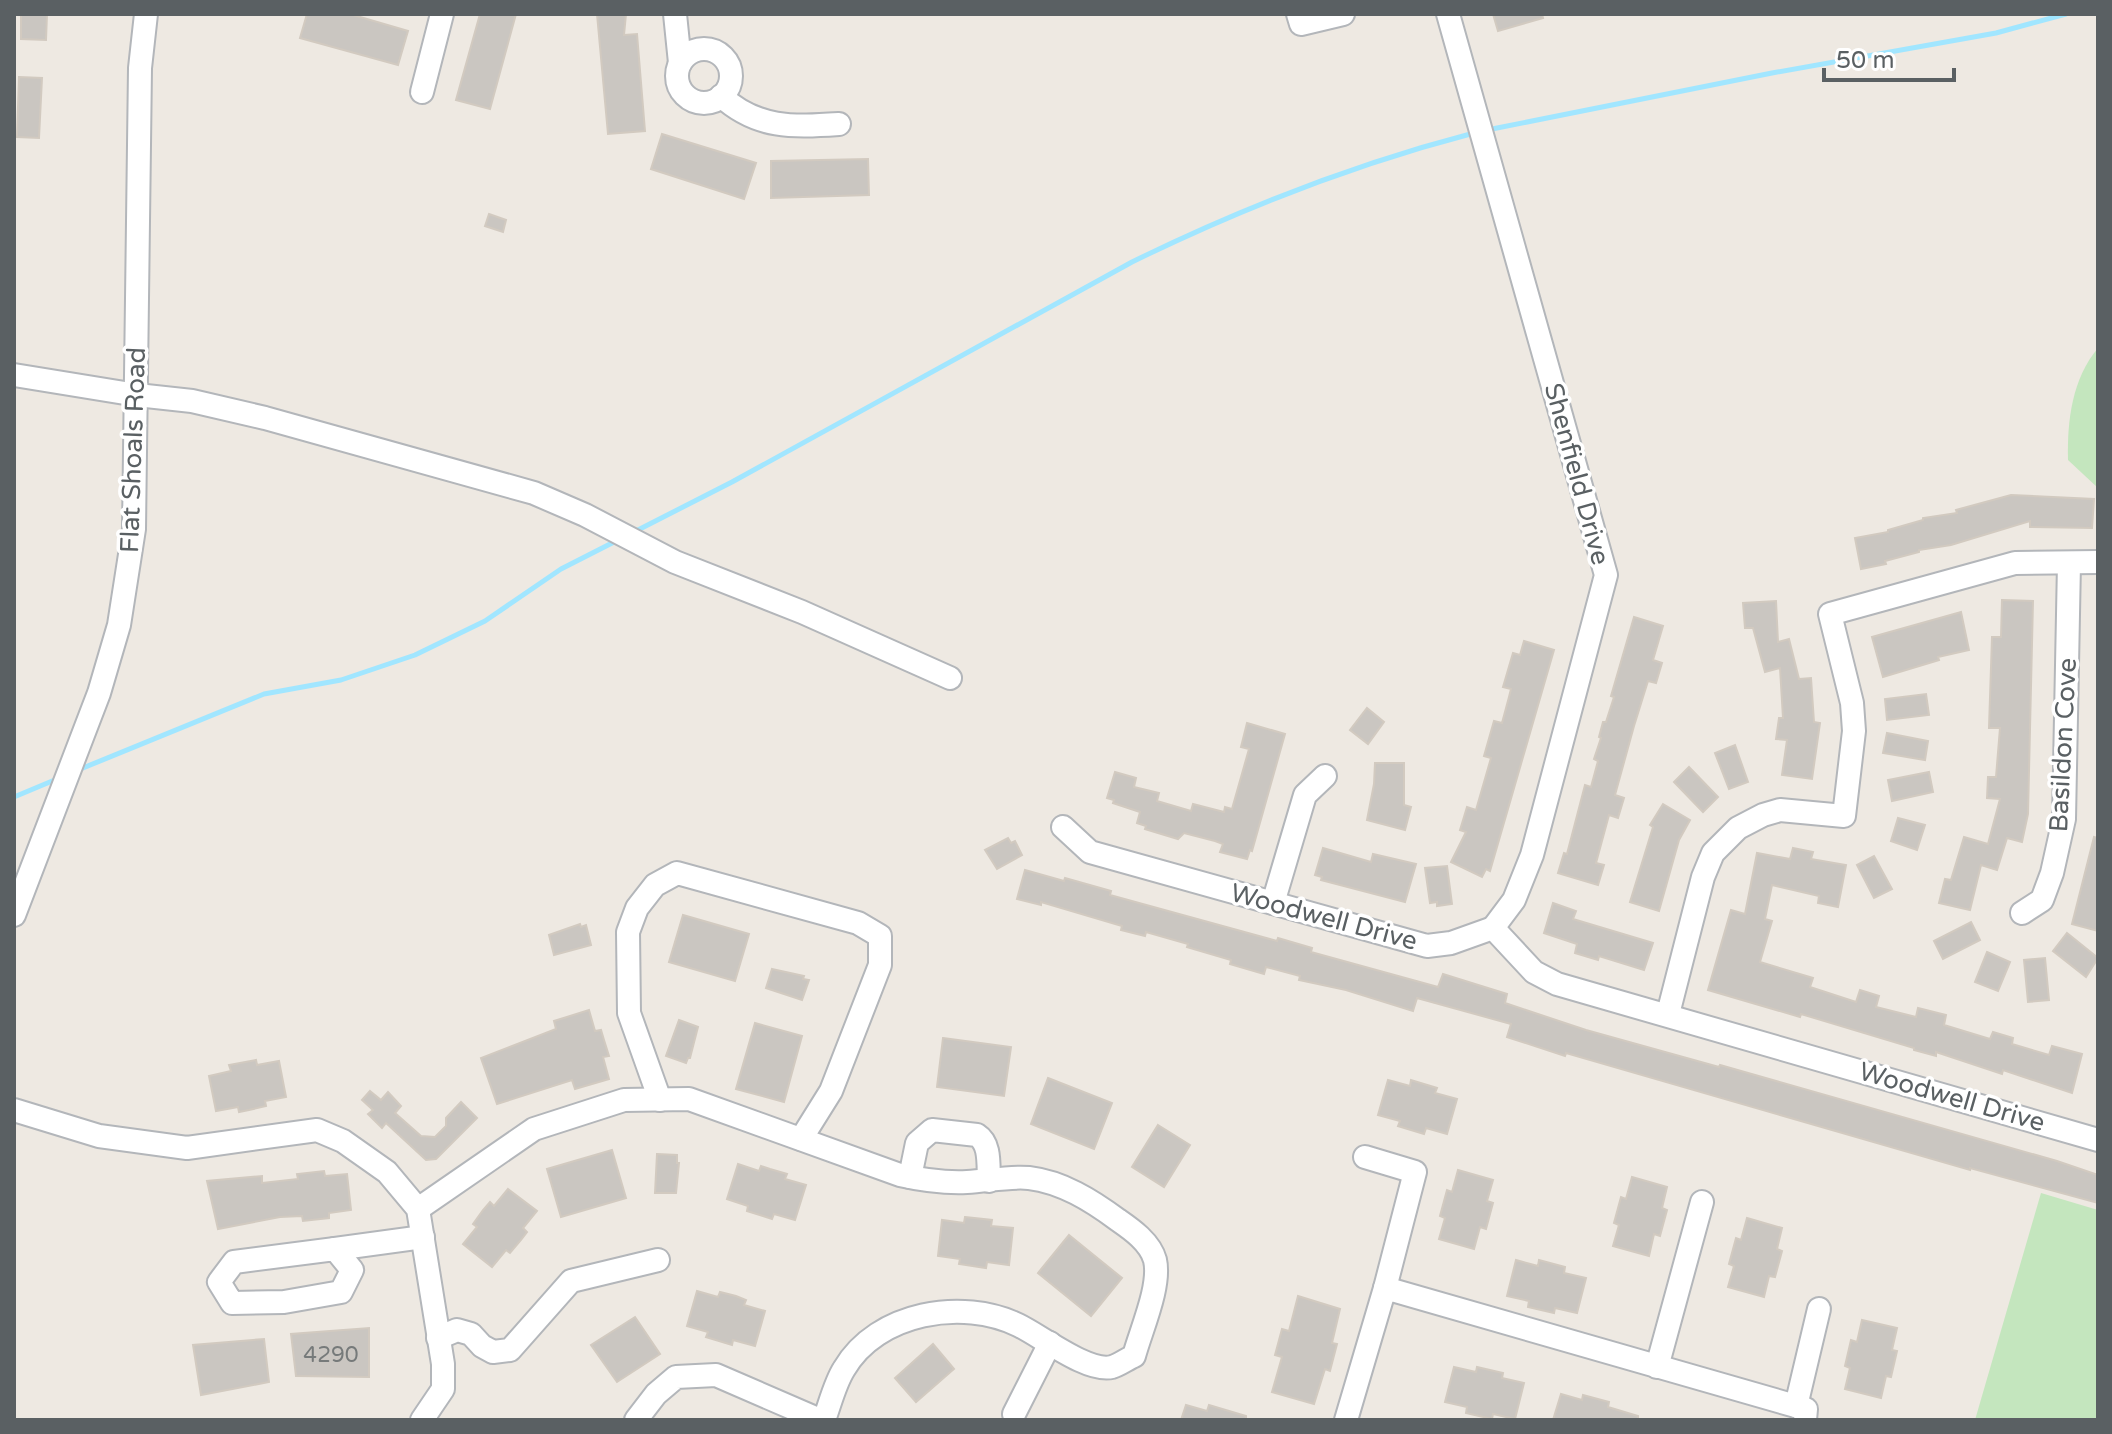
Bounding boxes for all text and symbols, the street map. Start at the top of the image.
scale bar [1824,32,1954,82]
text: 50 m [1836,46,1894,75]
street label: Flat Shoals Road [114,346,152,554]
street label: Shenfield Drive [1538,380,1616,568]
street label: Basildon Cove [2043,657,2083,833]
street label: Woodwell Drive [1227,877,1421,957]
street label: Woodwell Drive [1855,1056,2049,1138]
house number: 4290 [303,1342,359,1368]

